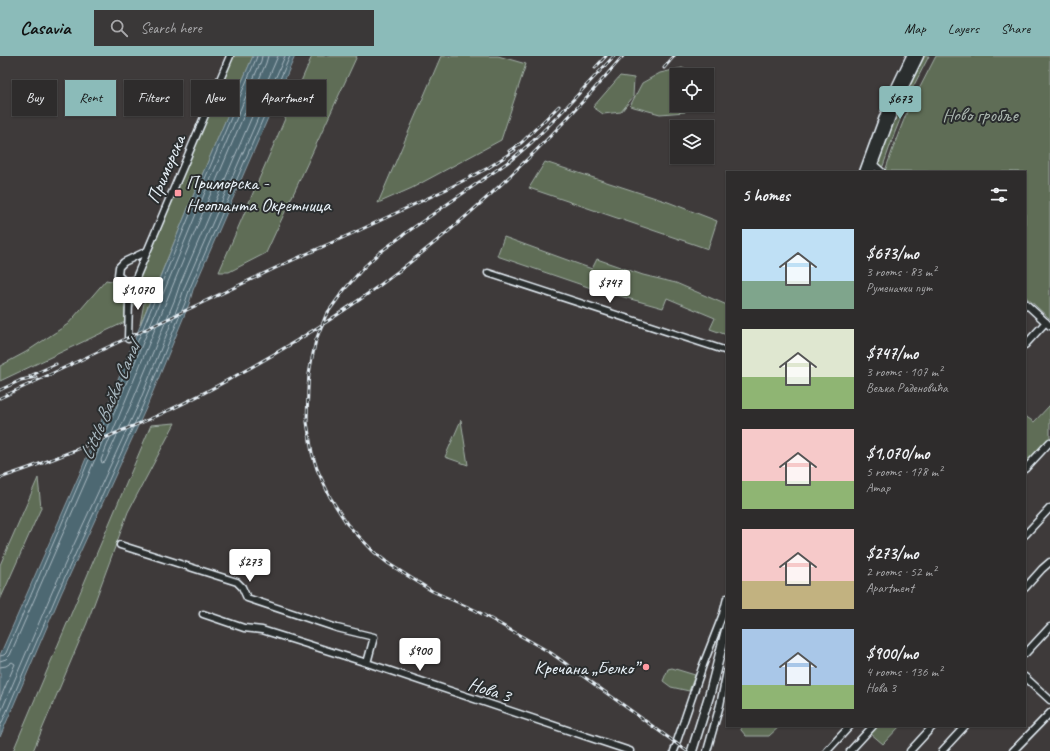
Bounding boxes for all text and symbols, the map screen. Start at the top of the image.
search box [94,10,374,46]
text: Casavia [20,16,70,40]
icon: search [108,17,130,39]
text: Search here [140,19,202,38]
text: Map [904,20,926,37]
text: Layers [948,20,979,37]
text: Share [1001,20,1030,37]
map controls [670,68,714,164]
button: locate [670,68,714,112]
chip: Buy [12,80,57,116]
chip: Rent [65,80,116,116]
chip: Filters [124,80,183,116]
chip: New [191,80,239,116]
chip: Apartment [247,80,326,116]
pin: $673 [876,86,924,120]
text: $673 [888,91,912,107]
park label: Ново гробље [942,103,1019,127]
button: layers [670,120,714,164]
street label: Приморска [141,130,192,207]
place label: Приморска - Неопланта Окретница [186,171,332,217]
icon: filters [988,184,1010,206]
text: 5 homes [742,185,790,206]
marker: Приморска - Неопланта Окретница [173,188,183,198]
text: $673/mo [866,243,919,264]
icon: home [774,245,822,293]
text: 3 rooms · 83 m² [866,264,936,280]
pin: $747 [586,270,634,304]
text: $747 [598,275,622,291]
pin: $1,070 [105,277,171,311]
text: Руменачки пут [866,280,932,296]
text: $1,070 [122,282,154,298]
water label: Little Bačka Canal [74,333,148,464]
text: $747/mo [866,343,918,364]
icon: home [774,345,822,393]
text: 3 rooms · 107 m² [866,364,942,380]
text: Вељка Раденовића [866,380,948,396]
text: $1,070/mo [866,443,929,464]
icon: home [774,445,822,493]
text: 5 rooms · 178 m² [866,464,942,480]
text: Атар [866,480,890,496]
text: $273/mo [866,543,918,564]
icon: home [774,545,822,593]
pin: $273 [226,549,274,583]
text: $273 [238,554,262,570]
text: 2 rooms · 52 m² [866,564,936,580]
text: Apartment [866,580,914,596]
pin: $900 [396,638,444,672]
text: $900 [408,643,432,659]
text: $900/mo [866,643,918,664]
icon: home [774,645,822,693]
place label: Кречана „Белко” [534,656,642,680]
marker: Кречана „Белко” [641,662,651,672]
text: 4 rooms · 136 m² [866,664,942,680]
street label: Нова 3 [465,672,516,709]
text: Нова 3 [866,680,896,696]

